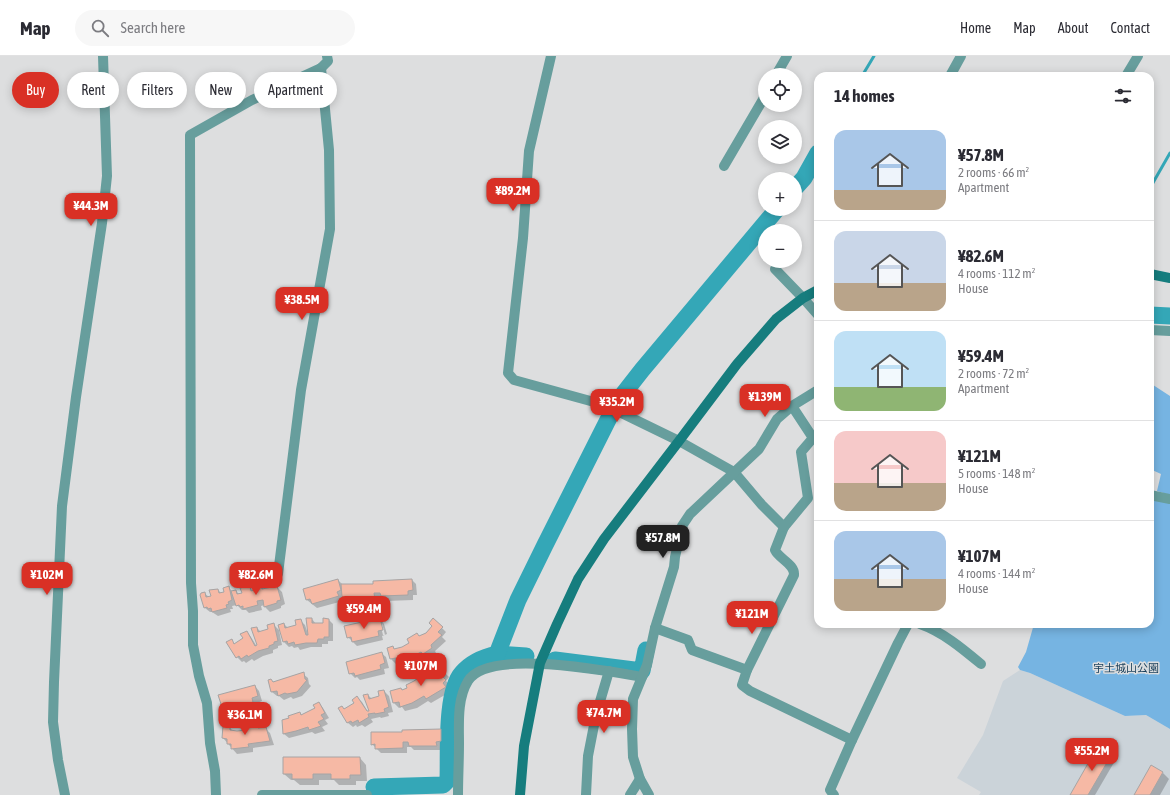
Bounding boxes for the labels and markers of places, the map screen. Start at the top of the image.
pin: ¥89.2M [480,178,546,212]
pin: ¥44.3M [58,193,124,227]
pin: ¥38.5M [269,287,335,321]
pin: ¥139M [737,384,793,418]
pin: ¥35.2M [584,389,650,423]
pin: ¥57.8M [630,525,696,559]
pin: ¥102M [19,562,75,596]
pin: ¥82.6M [223,562,289,596]
pin: ¥59.4M [331,596,397,630]
pin: ¥121M [724,601,780,635]
pin: ¥107M [393,653,449,687]
pin: ¥74.7M [571,700,637,734]
pin: ¥36.1M [212,702,278,736]
pin: ¥55.2M [1059,738,1125,772]

